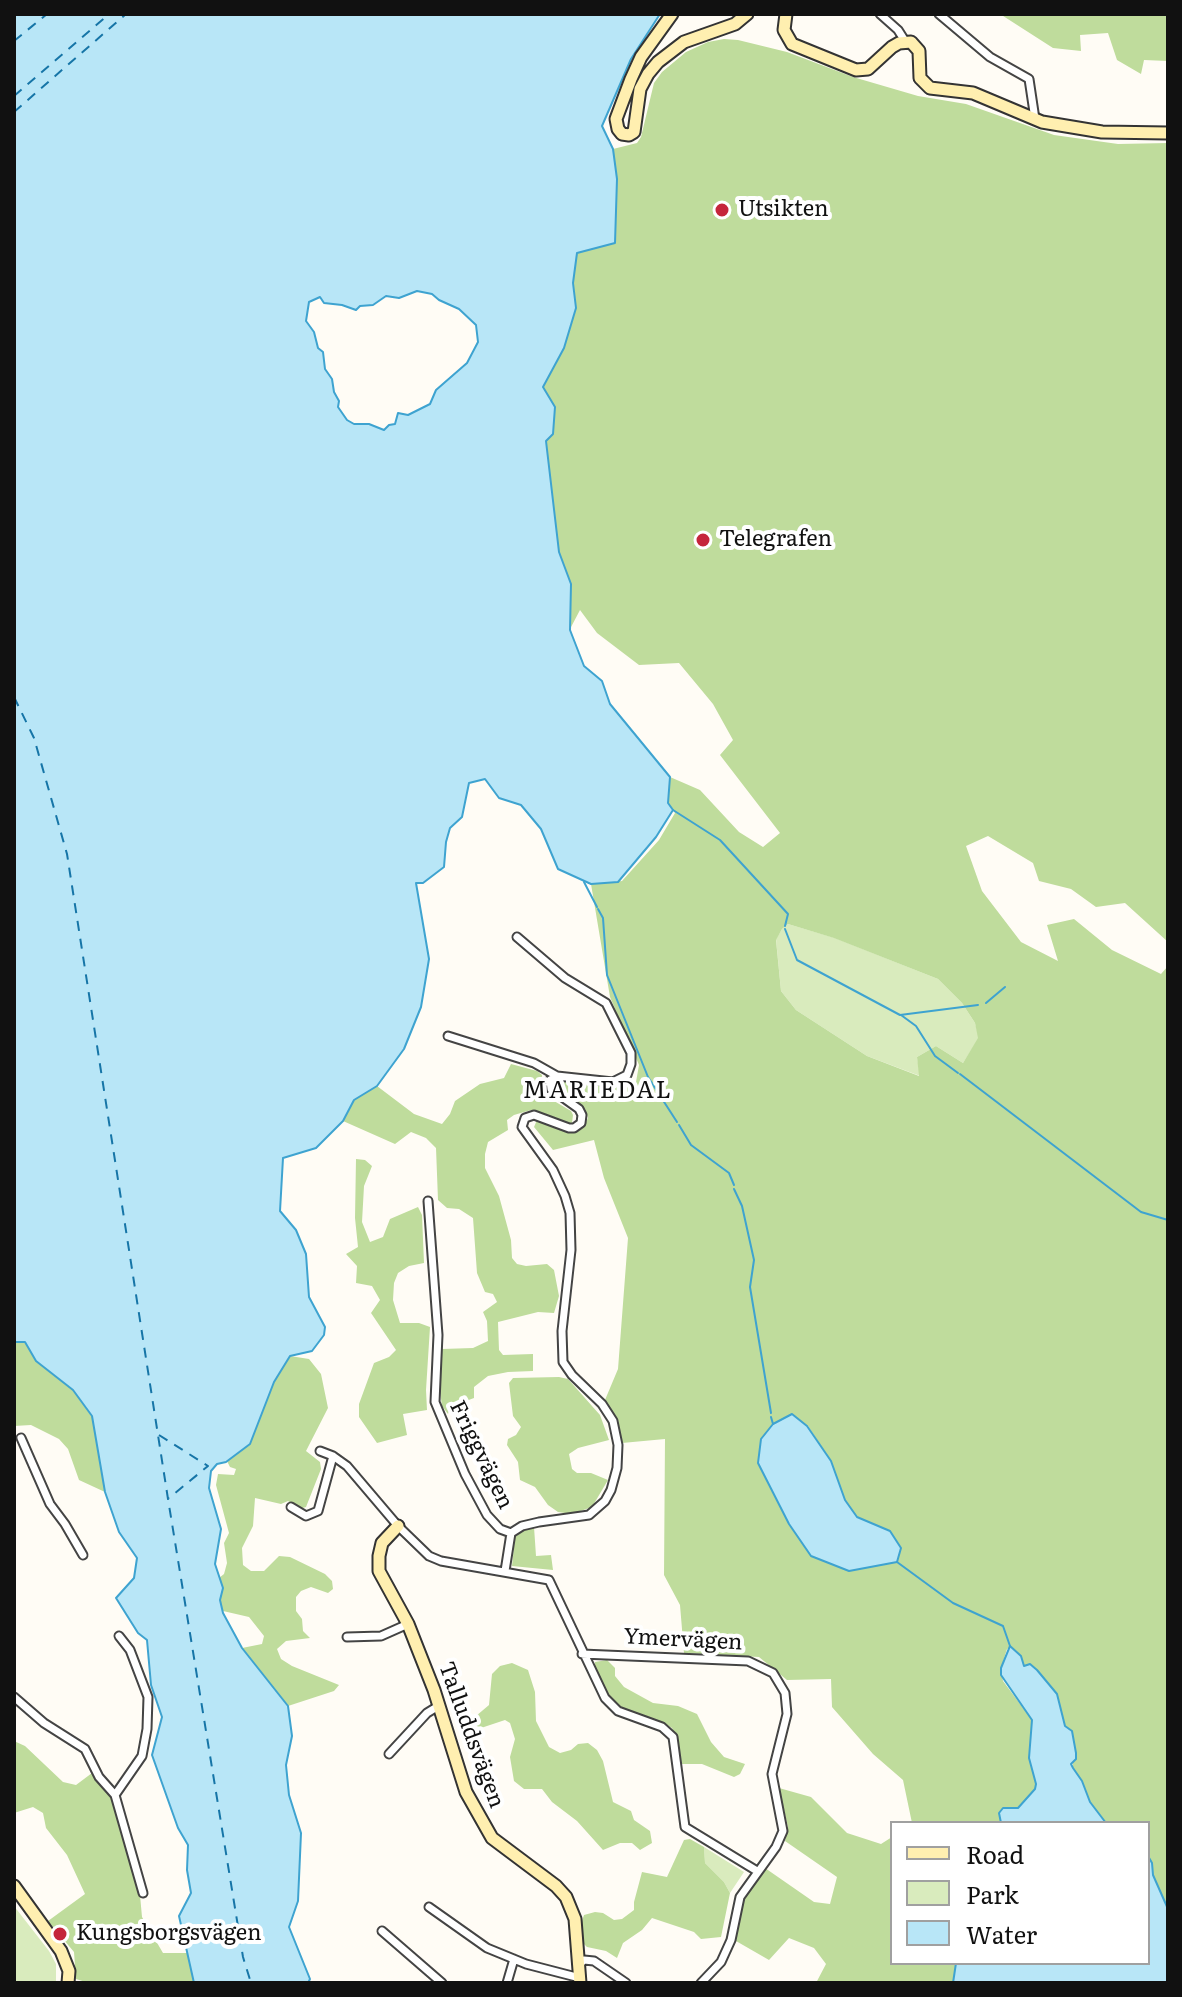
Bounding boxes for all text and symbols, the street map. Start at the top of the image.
place label: Utsikten [738,197,828,223]
marker: Utsikten [713,201,731,219]
place label: Telegrafen [719,527,832,553]
marker: Telegrafen [694,531,712,549]
district label: MARIEDAL [523,1077,673,1105]
street label: Friggvägen [443,1396,519,1514]
street label: Ymervägen [623,1624,743,1656]
street label: Talluddsvägen [432,1658,510,1812]
legend [890,1821,1150,1965]
text: Road [966,1836,1024,1871]
text: Park [966,1876,1019,1911]
text: Water [966,1916,1037,1951]
place label: Kungsborgsvägen [76,1921,262,1947]
marker: Kungsborgsvägen [51,1925,69,1943]

